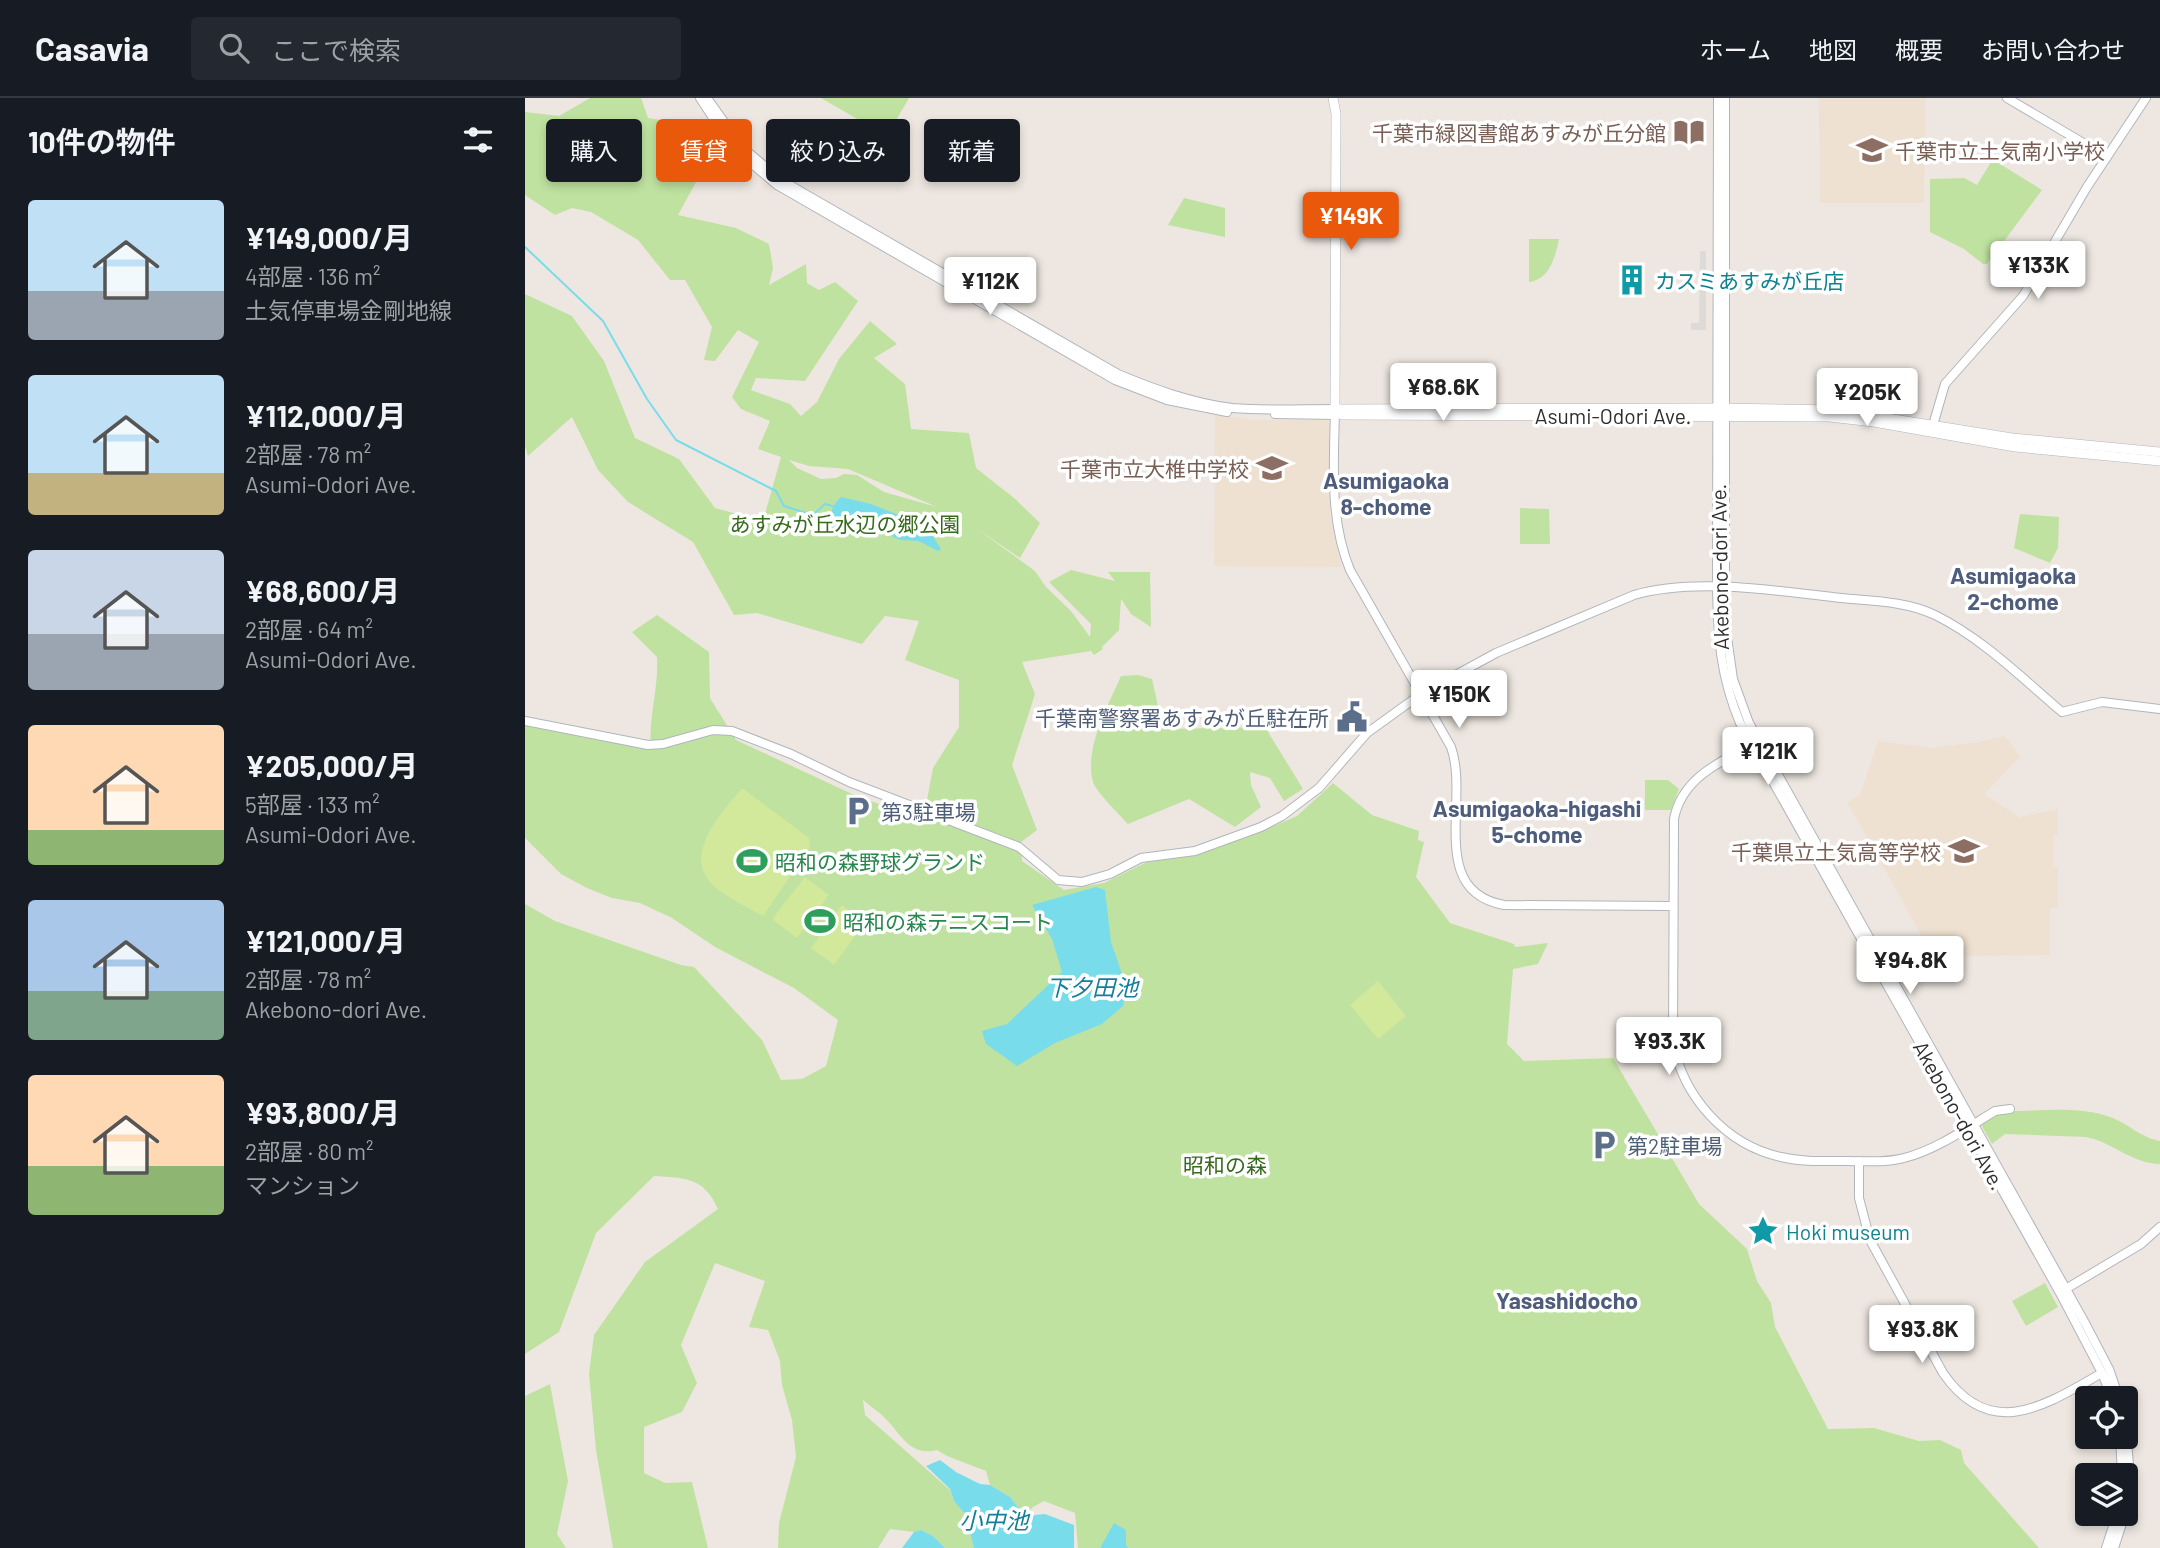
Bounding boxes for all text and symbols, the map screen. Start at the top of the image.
search box [191,17,681,80]
text: Casavia [35,28,149,68]
icon: search [215,29,253,67]
text: ここで検索 [271,34,401,65]
text: ホーム [1700,35,1771,64]
text: 地図 [1809,35,1857,64]
text: 概要 [1895,35,1943,64]
text: お問い合わせ [1981,35,2125,64]
library icon: 千葉市緑図書館あすみが丘分館 [1672,115,1706,149]
chip: 購入 [546,119,642,182]
chip: 賃貸 [656,119,752,182]
chip: 絞り込み [766,119,910,182]
chip: 新着 [924,119,1020,182]
place label: 千葉市緑図書館あすみが丘分館 [1372,120,1666,145]
icon: filters [459,121,497,159]
text: 10件の物件 [28,123,176,159]
school or university icon: 千葉市立土気南小学校 [1855,133,1889,167]
place label: 千葉市立土気南小学校 [1895,138,2105,163]
pin: ¥149K [1302,192,1400,252]
text: ¥149K [1319,201,1383,229]
text: ¥149,000/月 [245,219,413,255]
icon: home [84,228,168,312]
pin: ¥133K [1989,242,2087,301]
text: ¥133K [2006,250,2070,278]
pin: ¥112K [941,258,1039,317]
text: 4部屋 · 136 m² [245,262,381,290]
building icon: カスミあすみが丘店 [1615,263,1649,297]
text: ¥112K [960,266,1020,294]
place label: カスミあすみが丘店 [1655,268,1844,293]
text: 土気停車場金剛地線 [245,296,452,324]
pin: ¥68.6K [1386,364,1500,423]
pin: ¥205K [1818,368,1916,428]
text: ¥68.6K [1406,372,1480,400]
text: ¥205K [1833,377,1901,405]
text: ¥112,000/月 [245,397,407,433]
icon: home [84,403,168,487]
street label: Asumi-Odori Ave. [1535,403,1691,428]
text: 2部屋 · 78 m² [245,440,371,468]
school or university icon: 千葉市立大椎中学校 [1255,451,1289,485]
place label: 千葉市立大椎中学校 [1060,456,1249,481]
district label: Asumigaoka 8-chome [1323,466,1449,520]
text: Asumi-Odori Ave. [245,470,417,498]
street label: Akebono-dori Ave. [1705,484,1733,650]
park label: あすみが丘水辺の郷公園 [730,511,961,536]
district label: Asumigaoka 2-chome [1950,561,2076,615]
text: ¥68,600/月 [245,572,400,608]
icon: home [84,578,168,662]
text: 2部屋 · 64 m² [245,615,373,643]
text: Asumi-Odori Ave. [245,645,417,673]
pin: ¥150K [1410,670,1508,730]
text: ¥150K [1427,679,1491,707]
public building icon: 千葉南警察署あすみが丘駐在所 [1335,700,1369,734]
place label: 千葉南警察署あすみが丘駐在所 [1035,705,1329,730]
pin: ¥121K [1719,728,1817,787]
text: ¥121K [1738,736,1798,764]
text: ¥205,000/月 [245,747,418,783]
icon: home [84,753,168,837]
text: 5部屋 · 133 m² [245,790,380,818]
parking icon: 第3駐車場 [841,794,875,828]
district label: Asumigaoka-higashi 5-chome [1432,794,1642,848]
place label: 第3駐車場 [881,799,976,824]
text: Asumi-Odori Ave. [245,820,417,848]
school or university icon: 千葉県立土気高等学校 [1947,834,1981,868]
place label: 千葉県立土気高等学校 [1731,839,1941,864]
sports icon: 昭和の森野球グランド [735,844,769,878]
place label: 昭和の森野球グランド [775,849,985,874]
sports icon: 昭和の森テニスコート [803,904,837,938]
place label: 昭和の森テニスコート [843,909,1053,934]
text: ¥121,000/月 [245,922,406,958]
icon: home [84,928,168,1012]
pin: ¥94.8K [1853,936,1967,996]
text: ¥94.8K [1873,945,1947,973]
text: 2部屋 · 78 m² [245,965,371,993]
water label: 下夕田池 [1046,973,1140,1001]
text: Akebono-dori Ave. [245,995,427,1023]
pin: ¥93.3K [1612,1018,1726,1077]
text: ¥93.3K [1632,1026,1706,1054]
street label: Akebono-dori Ave. [1909,1036,2011,1194]
text: ¥93,800/月 [245,1094,400,1130]
icon: home [84,1103,168,1187]
parking icon: 第2駐車場 [1587,1128,1621,1162]
place label: 第2駐車場 [1627,1133,1722,1158]
text: 2部屋 · 80 m² [245,1137,373,1165]
park label: 昭和の森 [1183,1152,1267,1177]
text: マンション [245,1171,360,1199]
place icon: Hoki museum [1746,1214,1780,1248]
place label: Hoki museum [1786,1219,1910,1244]
district label: Yasashidocho [1496,1286,1638,1314]
pin: ¥93.8K [1865,1306,1979,1365]
text: ¥93.8K [1885,1314,1959,1342]
map controls [2075,1386,2138,1526]
button: locate [2075,1386,2138,1449]
button: layers [2075,1463,2138,1526]
water label: 小中池 [960,1506,1031,1534]

